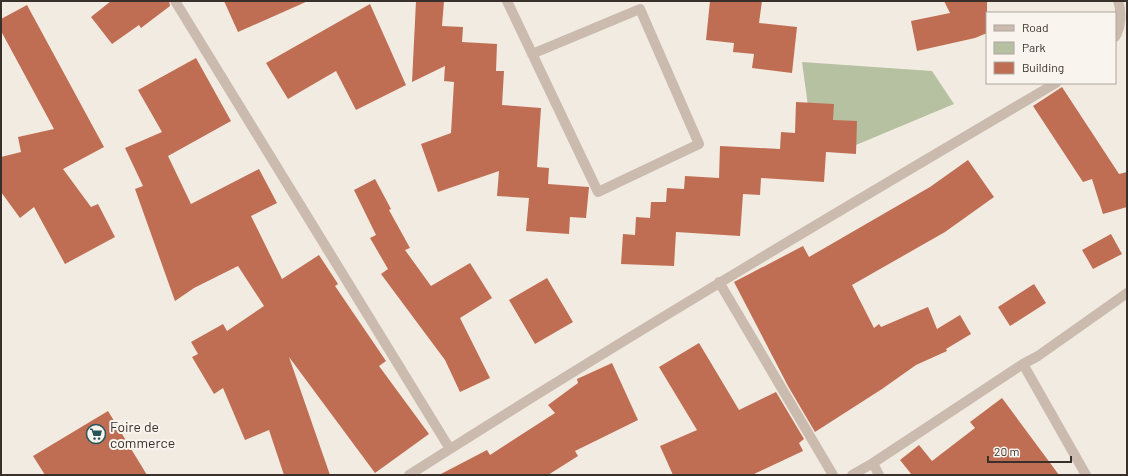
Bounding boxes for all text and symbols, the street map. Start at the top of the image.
legend [986,12,1116,84]
text: Road [1022,20,1049,34]
text: Park [1022,40,1046,54]
text: Building [1022,60,1064,74]
place label: Foire de commerce [110,418,175,451]
supermarket icon: Foire de commerce [85,423,107,445]
scale bar [988,438,1071,464]
text: 20 m [994,444,1020,458]

